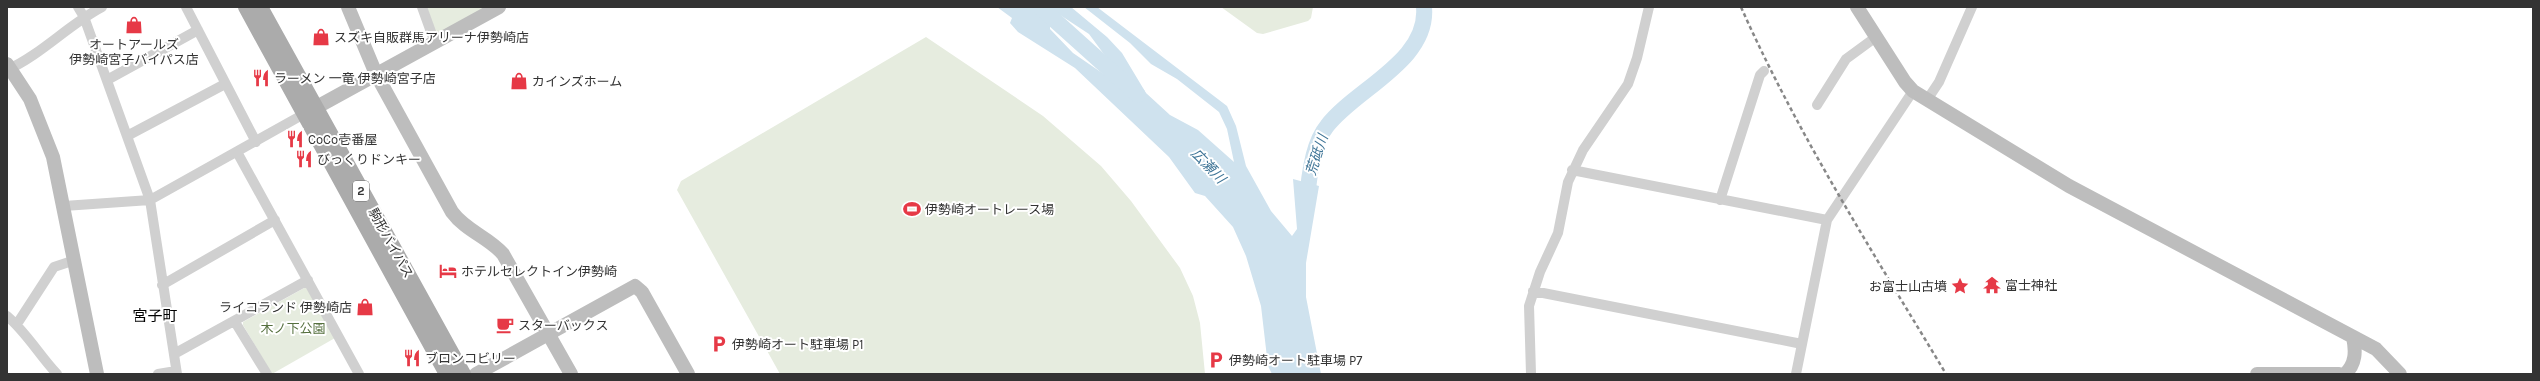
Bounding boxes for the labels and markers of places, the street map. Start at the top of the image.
shop icon: オートアールズ 伊勢崎宮子バイパス店 [124,15,144,35]
shop icon: スズキ自販群馬アリーナ伊勢崎店 [311,27,331,47]
place label: スズキ自販群馬アリーナ伊勢崎店 [334,30,529,45]
place label: オートアールズ 伊勢崎宮子バイパス店 [69,37,199,67]
restaurant icon: ラーメン 一竜 伊勢崎宮子店 [251,68,271,88]
place label: ラーメン 一竜 伊勢崎宮子店 [274,71,436,86]
shop icon: カインズホーム [509,71,529,91]
place label: カインズホーム [532,74,622,89]
restaurant icon: CoCo壱番屋 [285,129,305,149]
place label: CoCo壱番屋 [308,132,377,147]
restaurant icon: びっくりドンキー [294,149,314,169]
place label: びっくりドンキー [317,152,421,167]
sports icon: 伊勢崎オートレース場 [902,199,922,219]
place label: 伊勢崎オートレース場 [925,202,1054,217]
hotel icon: ホテルセレクトイン伊勢崎 [438,261,458,281]
place label: ホテルセレクトイン伊勢崎 [461,264,617,279]
temple icon: 富士神社 [1982,275,2002,295]
place icon: お富士山古墳 [1950,276,1970,296]
place label: 富士神社 [2005,278,2057,293]
place label: お富士山古墳 [1869,279,1947,294]
shop icon: ライコランド 伊勢崎店 [355,297,375,317]
place label: ライコランド 伊勢崎店 [219,300,352,315]
cafe icon: スターバックス [495,315,515,335]
place label: スターバックス [518,318,608,333]
parking icon: 伊勢崎オート駐車場 P1 [709,334,729,354]
place label: 伊勢崎オート駐車場 P1 [732,337,864,352]
restaurant icon: ブロンコビリー [402,348,422,368]
parking icon: 伊勢崎オート駐車場 P7 [1206,350,1226,370]
place label: ブロンコビリー [425,351,516,366]
place label: 伊勢崎オート駐車場 P7 [1229,353,1362,368]

